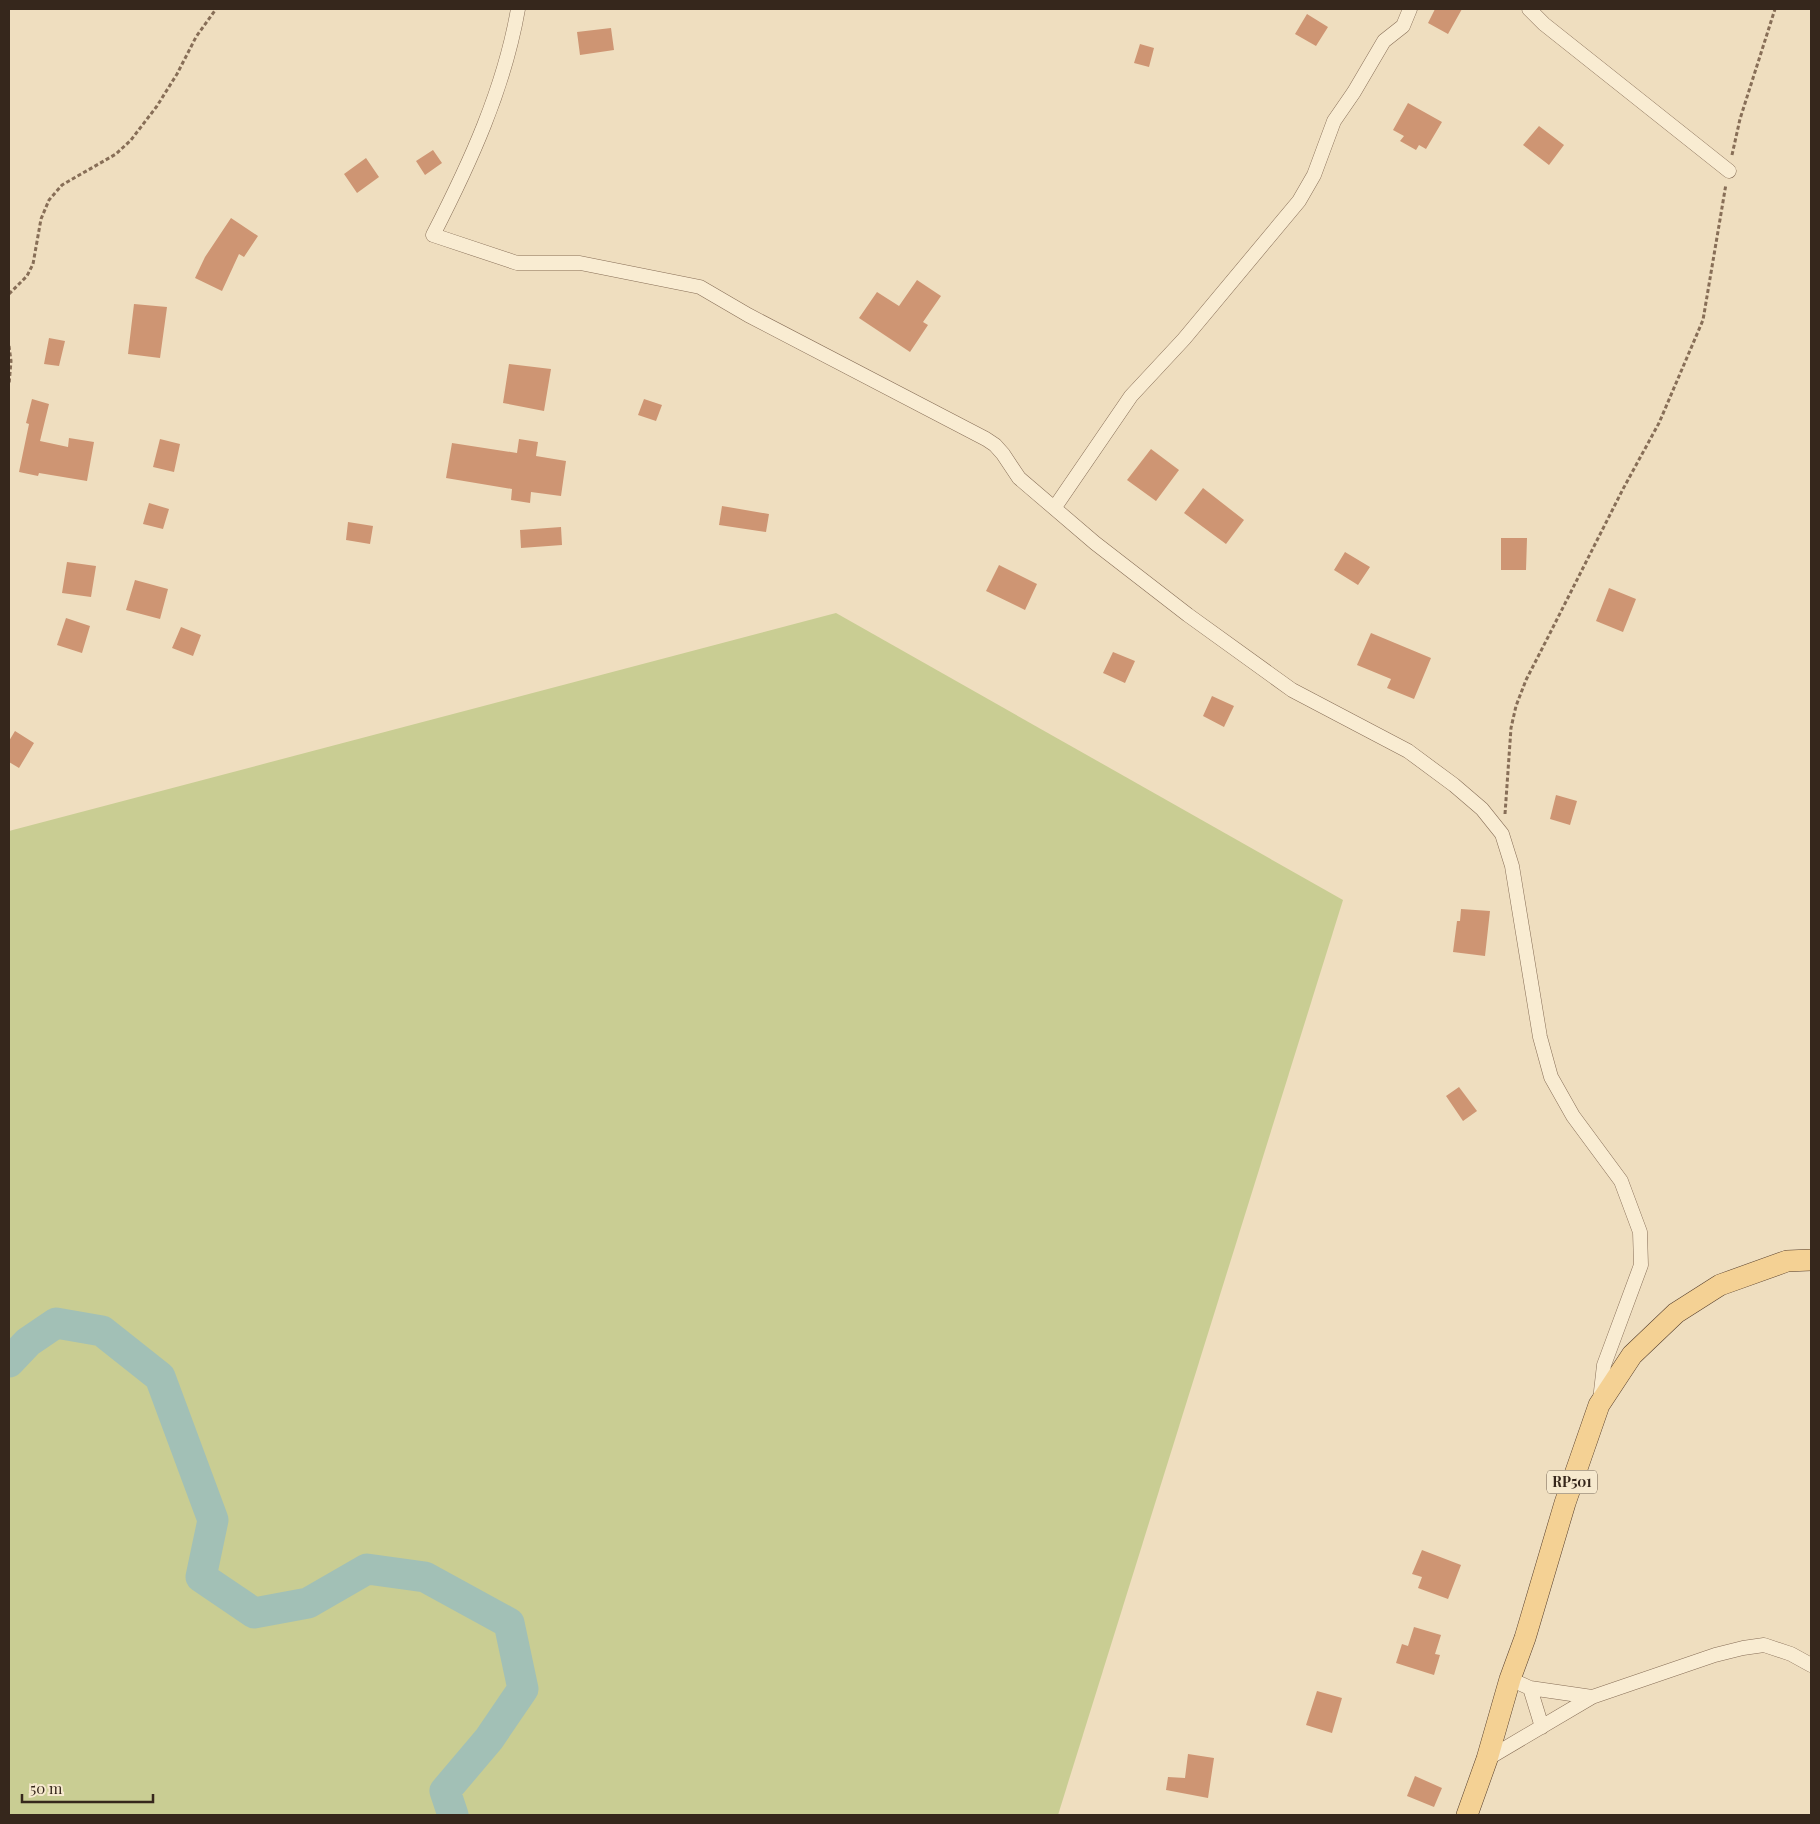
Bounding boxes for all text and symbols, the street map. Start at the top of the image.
road number: RP501 [1547,1470,1597,1494]
scale bar [22,1772,154,1804]
text: 50 m [30,1778,63,1798]

